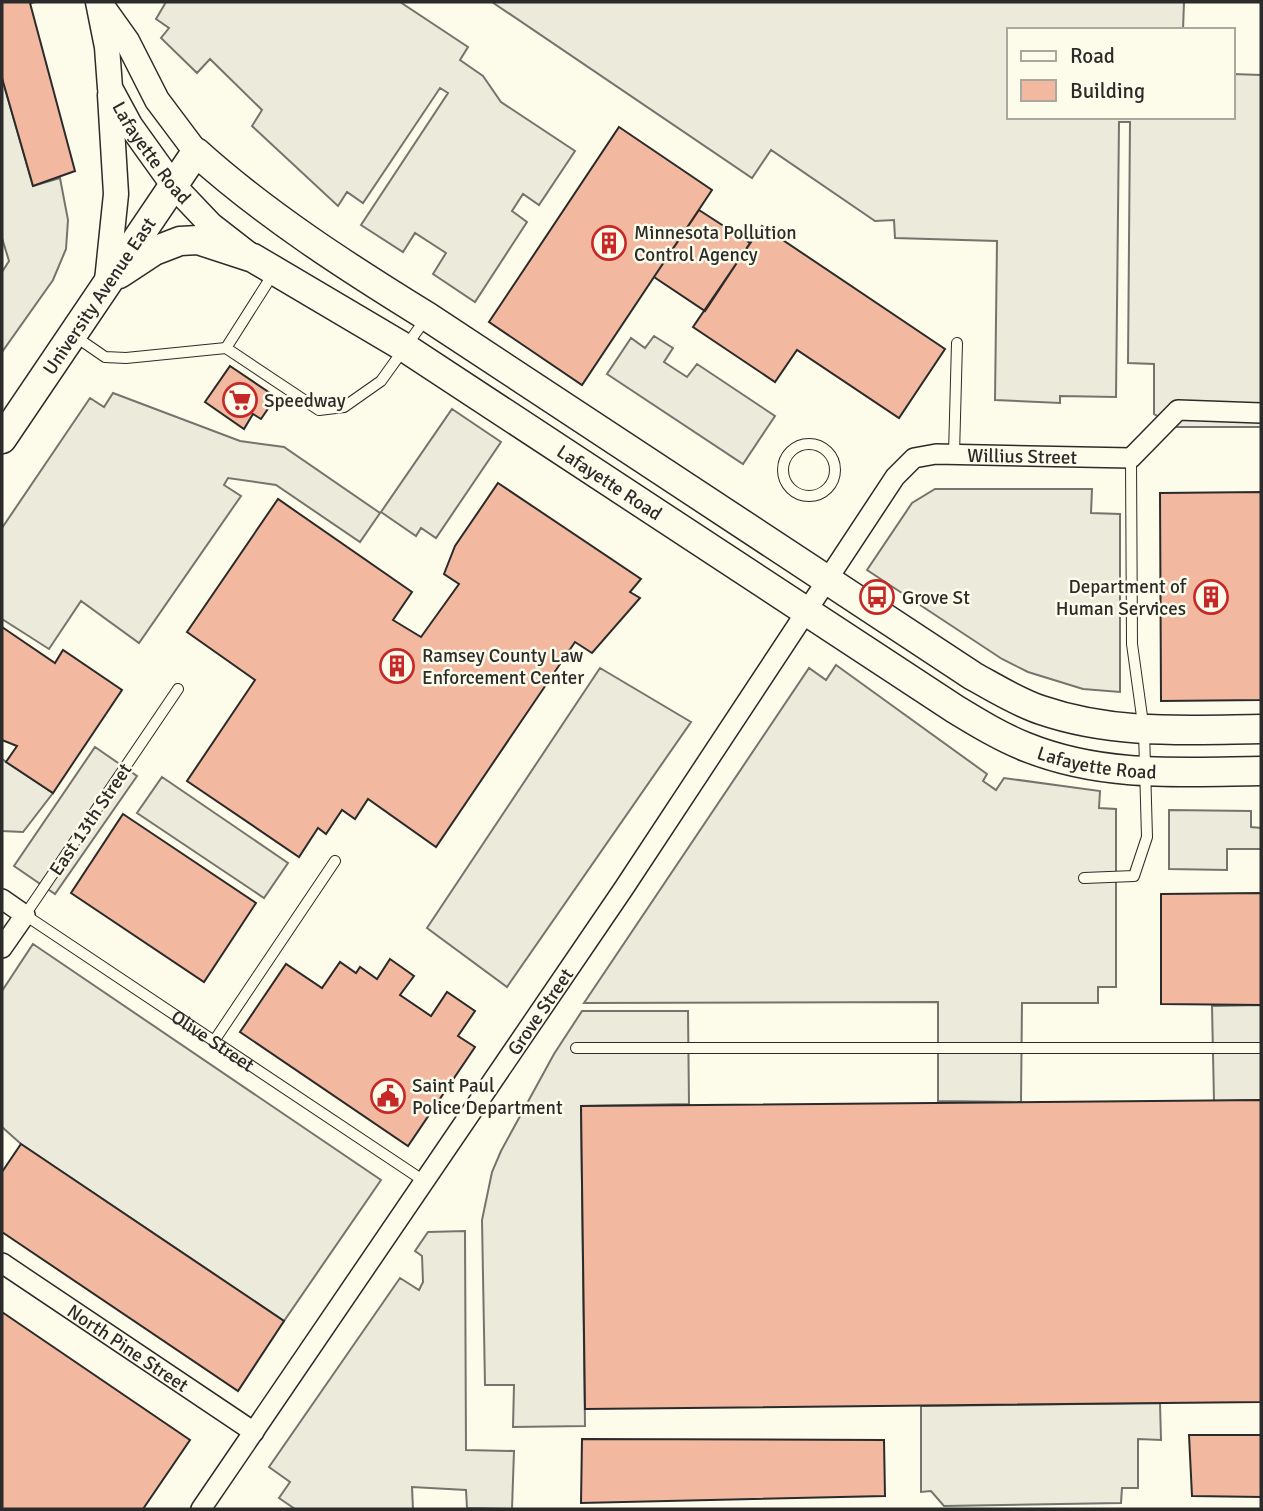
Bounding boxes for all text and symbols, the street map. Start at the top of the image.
legend [1007,28,1235,119]
text: Road [1070,43,1115,69]
text: Building [1070,78,1145,104]
street label: Lafayette Road [106,97,196,210]
street label: University Avenue East [38,213,162,380]
place label: Minnesota Pollution Control Agency [634,221,797,267]
building icon: Minnesota Pollution Control Agency [590,224,628,262]
supermarket icon: Speedway [221,381,259,419]
place label: Speedway [264,389,346,413]
street label: Lafayette Road [552,440,666,526]
street label: Willius Street [967,444,1078,470]
place label: Department of Human Services [1056,575,1188,621]
bus stop icon: Grove St [858,578,896,616]
building icon: Department of Human Services [1192,578,1230,616]
place label: Grove St [902,586,970,610]
place label: Ramsey County Law Enforcement Center [422,644,584,690]
building icon: Ramsey County Law Enforcement Center [378,647,416,685]
street label: Lafayette Road [1034,741,1157,785]
street label: East 13th Street [44,758,137,880]
street label: Grove Street [503,964,579,1060]
street label: Olive Street [167,1005,259,1078]
place label: Saint Paul Police Department [412,1074,563,1120]
public building icon: Saint Paul Police Department [369,1077,407,1115]
street label: North Pine Street [62,1299,193,1398]

